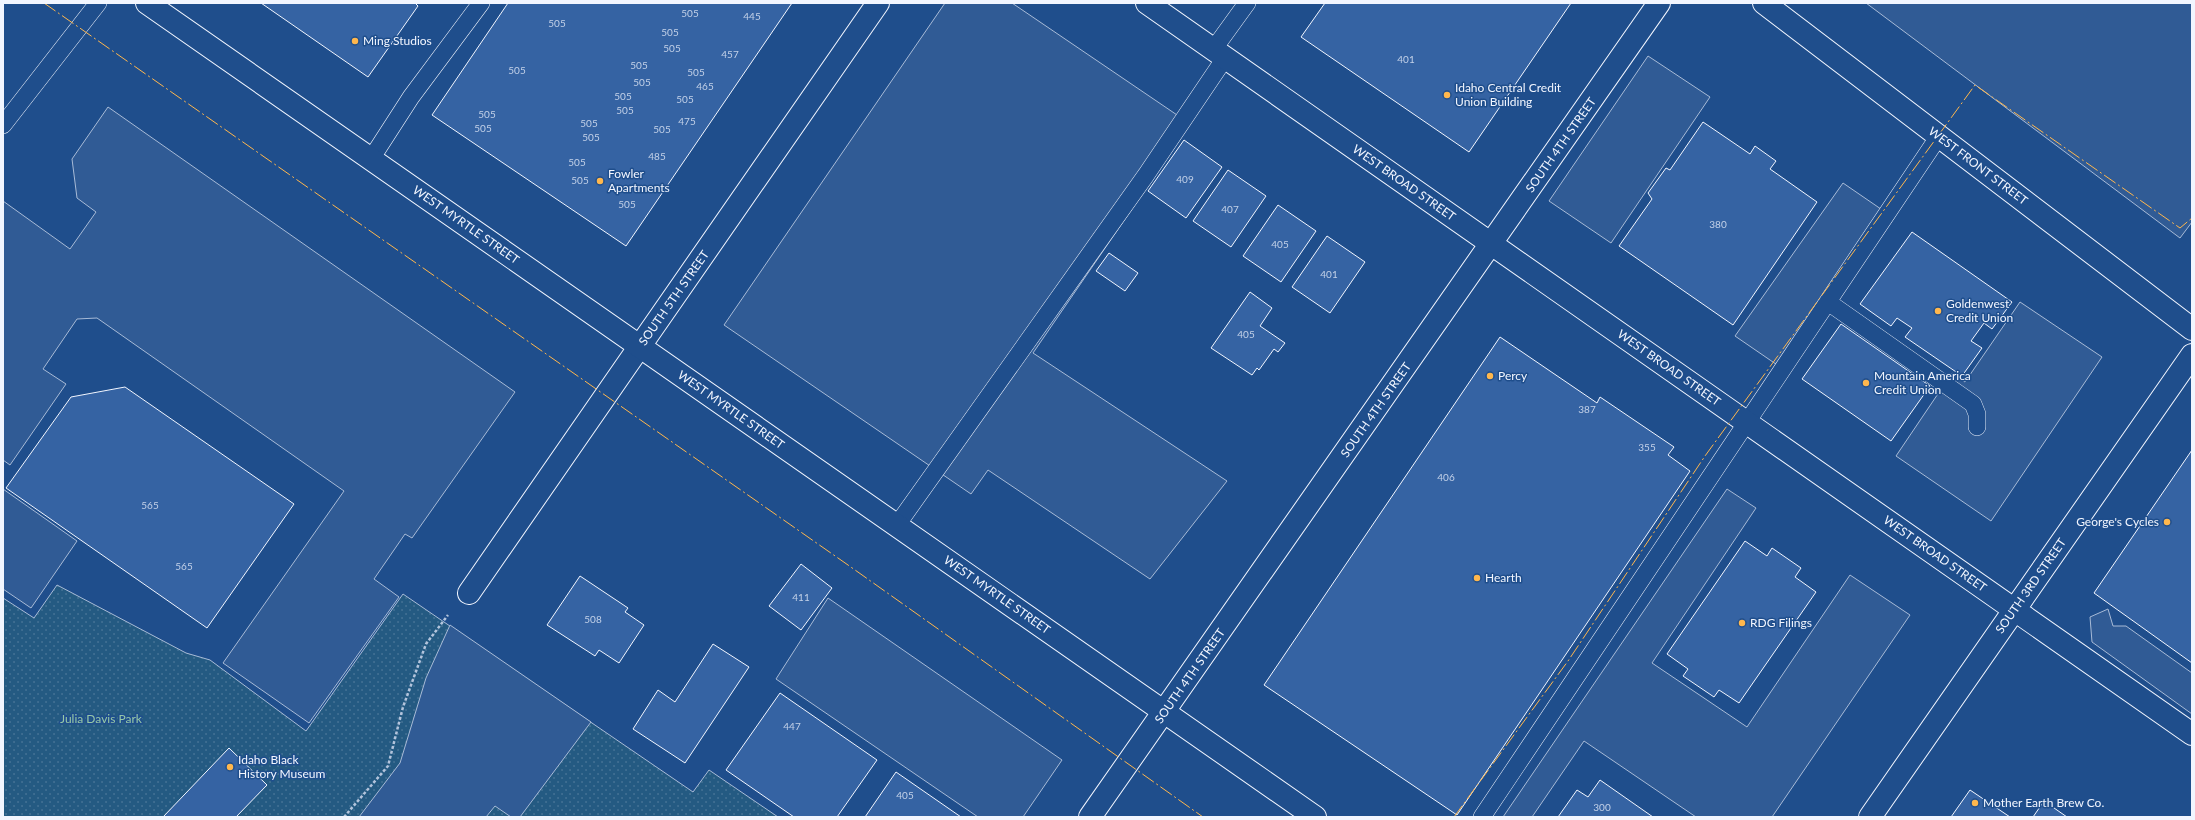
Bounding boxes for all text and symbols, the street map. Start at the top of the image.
house number: 505 [681,7,699,19]
house number: 445 [743,10,761,22]
house number: 505 [548,17,566,29]
house number: 505 [661,26,679,38]
place label: Ming Studios [363,33,432,48]
marker: Ming Studios [350,36,360,46]
house number: 505 [663,42,681,54]
house number: 457 [721,48,739,60]
house number: 401 [1397,53,1415,65]
house number: 505 [630,59,648,71]
house number: 505 [508,64,526,76]
house number: 505 [687,66,705,78]
house number: 505 [633,76,651,88]
house number: 465 [696,80,714,92]
place label: Idaho Central Credit Union Building [1455,80,1562,109]
house number: 505 [614,90,632,102]
marker: Idaho Central Credit Union Building [1442,90,1452,100]
house number: 505 [676,93,694,105]
street label: SOUTH 4TH STREET [1522,94,1599,195]
house number: 505 [616,104,634,116]
house number: 505 [478,108,496,120]
house number: 475 [678,115,696,127]
house number: 505 [580,117,598,129]
house number: 505 [474,122,492,134]
house number: 505 [653,123,671,135]
street label: WEST FRONT STREET [1926,123,2031,208]
house number: 505 [582,131,600,143]
street label: WEST BROAD STREET [1350,141,1459,224]
house number: 485 [648,150,666,162]
house number: 505 [568,156,586,168]
place label: Fowler Apartments [608,166,670,195]
house number: 409 [1176,173,1194,185]
house number: 505 [571,174,589,186]
marker: Fowler Apartments [595,176,605,186]
street label: WEST MYRTLE STREET [410,182,523,267]
house number: 505 [618,198,636,210]
house number: 407 [1221,203,1239,215]
house number: 380 [1709,218,1727,230]
house number: 405 [1271,238,1289,250]
street label: SOUTH 5TH STREET [635,247,712,348]
house number: 401 [1320,268,1338,280]
place label: Goldenwest Credit Union [1946,296,2013,325]
marker: Goldenwest Credit Union [1933,306,1943,316]
street label: WEST BROAD STREET [1615,326,1724,409]
house number: 405 [1237,328,1255,340]
street label: SOUTH 4TH STREET [1337,359,1414,460]
street label: WEST MYRTLE STREET [675,367,788,452]
place label: Percy [1498,368,1528,383]
place label: Mountain America Credit Union [1874,368,1971,397]
marker: Percy [1485,371,1495,381]
marker: Mountain America Credit Union [1861,378,1871,388]
house number: 387 [1578,403,1596,415]
house number: 355 [1638,441,1656,453]
house number: 406 [1437,471,1455,483]
house number: 565 [141,499,159,511]
street label: WEST BROAD STREET [1881,512,1990,595]
place label: George's Cycles [2076,514,2159,529]
marker: George's Cycles [2162,517,2172,527]
street label: SOUTH 3RD STREET [1992,535,2069,636]
street label: WEST MYRTLE STREET [941,552,1054,637]
house number: 565 [175,560,193,572]
place label: Hearth [1485,570,1522,585]
marker: Hearth [1472,573,1482,583]
house number: 411 [792,591,810,603]
house number: 508 [584,613,602,625]
place label: RDG Filings [1750,615,1812,630]
marker: RDG Filings [1737,618,1747,628]
street label: SOUTH 4TH STREET [1151,625,1228,726]
park label: Julia Davis Park [60,711,143,726]
house number: 447 [783,720,801,732]
place label: Idaho Black History Museum [238,752,326,781]
marker: Idaho Black History Museum [225,762,235,772]
house number: 405 [896,789,914,801]
place label: Mother Earth Brew Co. [1983,795,2104,810]
marker: Mother Earth Brew Co. [1970,798,1980,808]
house number: 300 [1593,801,1611,813]

